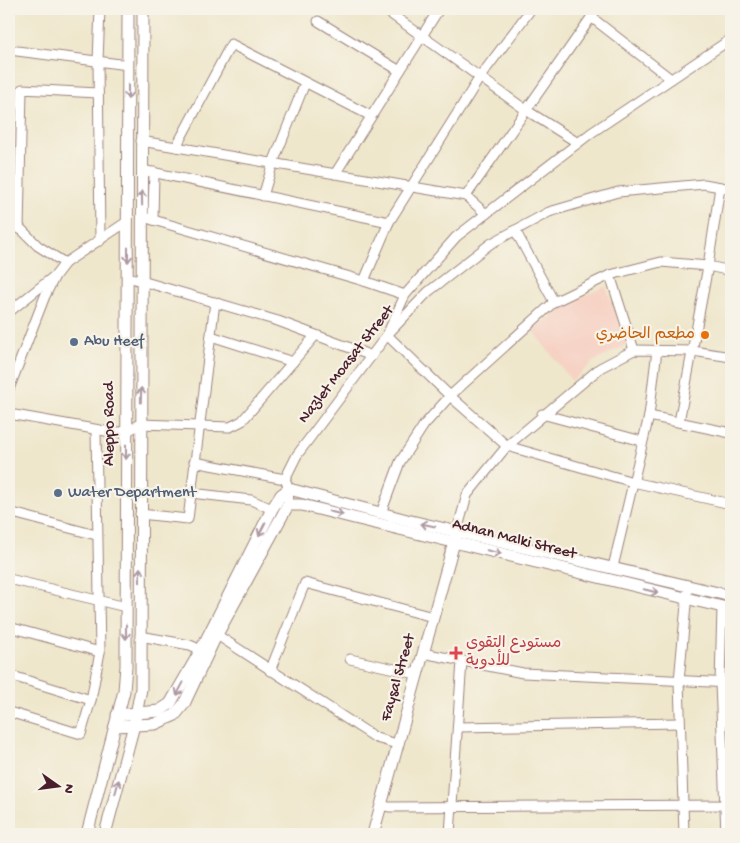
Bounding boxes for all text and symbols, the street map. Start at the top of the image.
one-way arrow [123,84,133,100]
one-way arrow [137,190,147,206]
one-way arrow [123,246,133,263]
street label: Nazlet Moasat Street [295,301,400,428]
place label: مطعم الحاضري [596,326,695,345]
marker: مطعم الحاضري [699,329,711,341]
place label: Abu Heef [84,333,145,352]
marker: Abu Heef [68,336,80,348]
street label: Aleppo Road [101,380,120,466]
one-way arrow [136,387,145,403]
one-way arrow [121,444,131,460]
place label: Water Department [68,484,198,503]
marker: Water Department [52,487,64,499]
one-way arrow [327,509,343,518]
street label: Adnan Malki Street [450,515,579,565]
one-way arrow [421,519,437,529]
one-way arrow [257,521,267,536]
one-way arrow [485,547,501,557]
one-way arrow [135,567,145,584]
one-way arrow [643,587,659,596]
one-way arrow [121,624,131,640]
street label: Faysal Street [377,631,421,725]
place label: مستودع التقوى للأدوية [466,635,561,672]
marker: مستودع التقوى للأدوية [450,647,462,659]
one-way arrow [175,681,184,696]
north arrow [32,760,82,810]
one-way arrow [113,780,122,796]
text: N [59,782,78,795]

